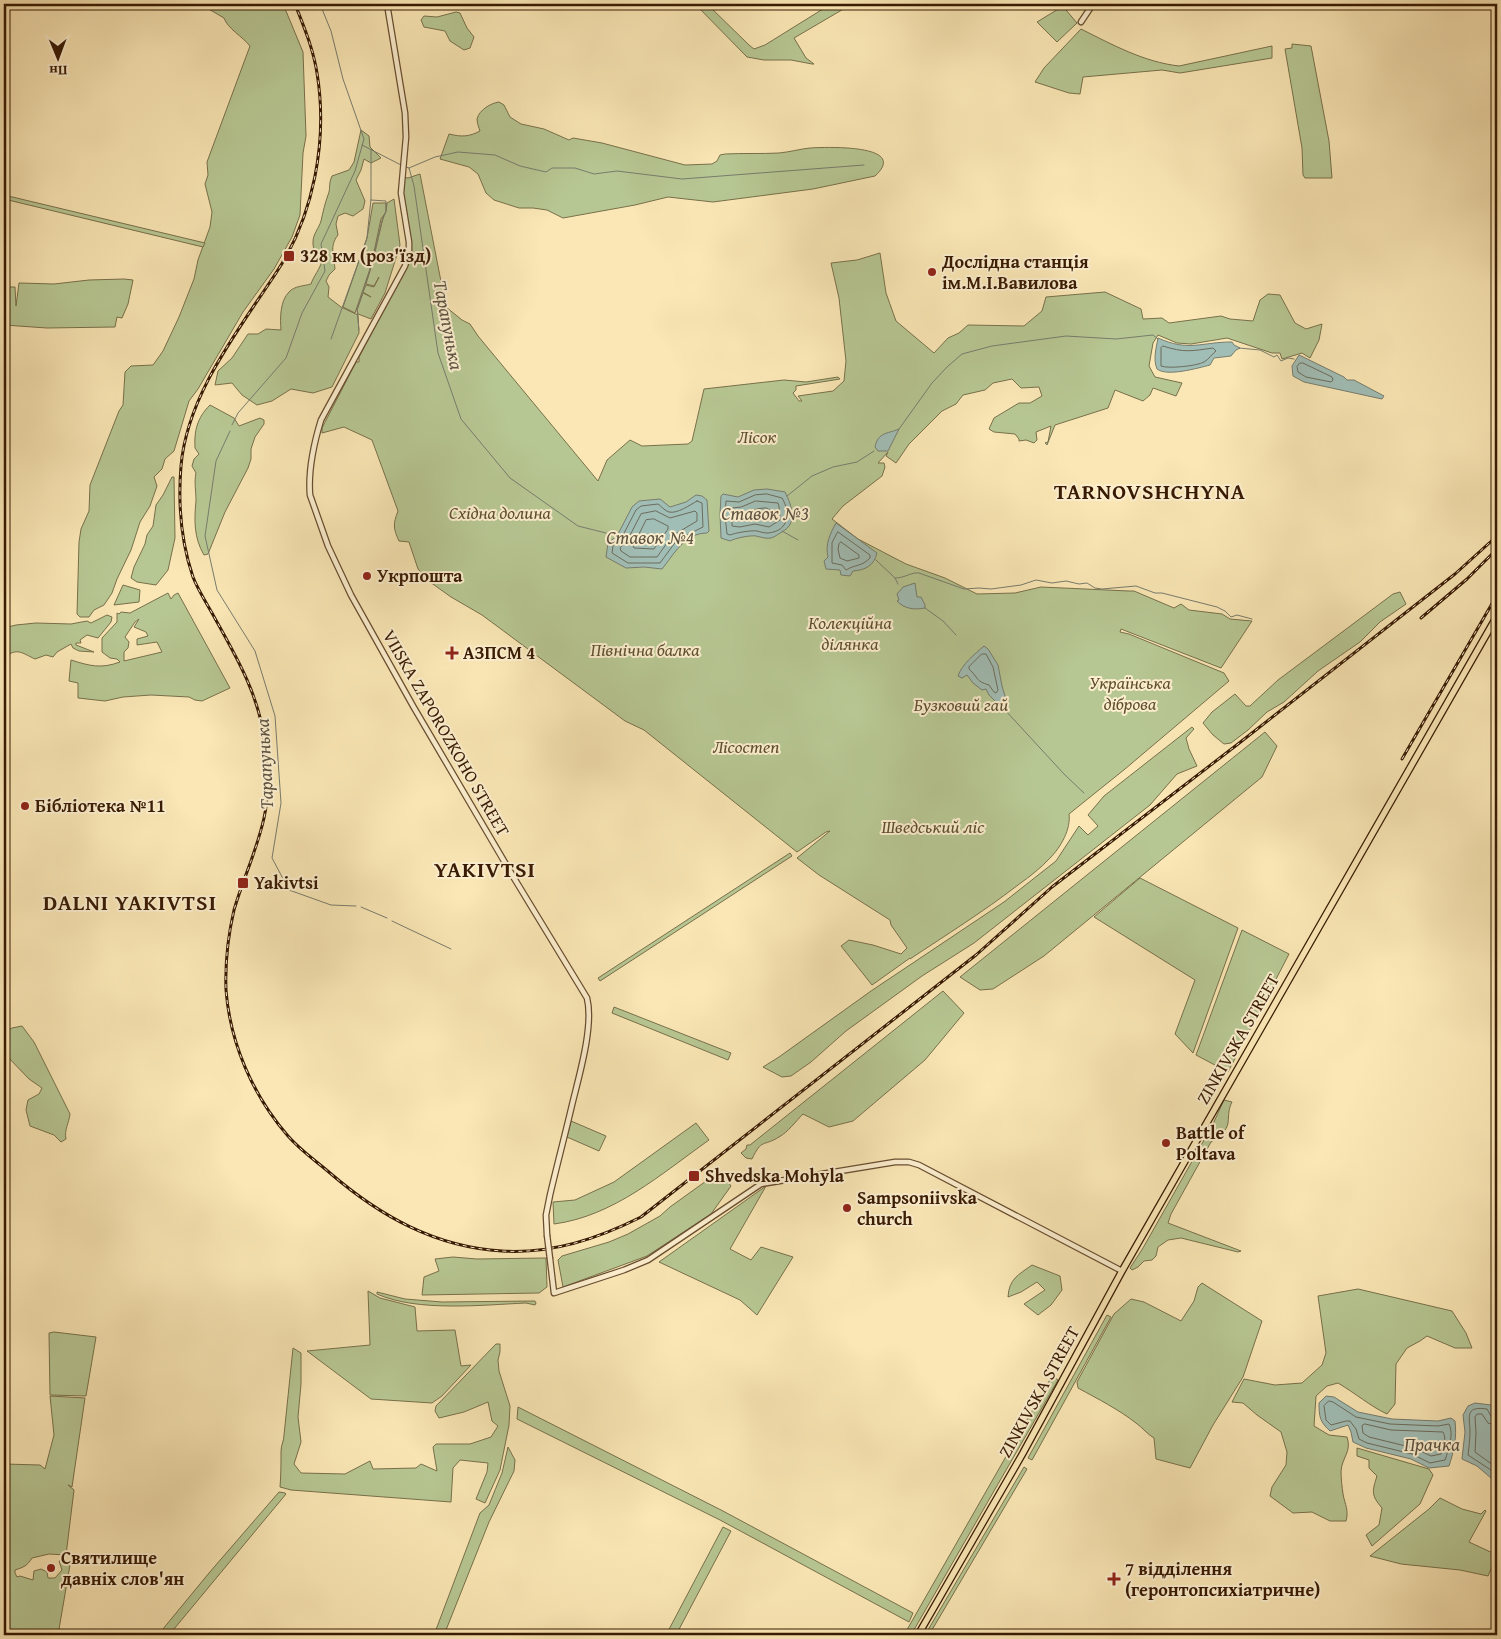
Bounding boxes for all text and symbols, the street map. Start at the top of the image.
north arrow [32,32,82,82]
text: Пн [49,61,67,81]
place label: 328 км (роз'їзд) [300,242,431,269]
place label: Дослідна станція ім.М.І.Вавилова [941,248,1089,296]
marker: 328 км (роз'їзд) [282,249,296,263]
marker: Дослідна станція ім.М.І.Вавилова [926,266,938,278]
water label: Тарапунька [427,278,471,372]
park label: Лісок [738,423,777,450]
district label: TARNOVSHCHYNA [1054,475,1246,507]
park label: Східна долина [449,499,552,526]
water label: Ставок №3 [721,499,809,527]
water label: Ставок №4 [606,523,694,551]
place label: Укрпошта [377,562,463,589]
marker: Укрпошта [361,570,373,582]
park label: Колекційна ділянка [808,609,892,657]
street label: VIISKA ZAPOROZKOHO STREET [376,624,517,841]
park label: Північна балка [591,636,700,663]
place label: АЗПСМ 4 [463,639,535,666]
marker: АЗПСМ 4 [445,646,459,660]
park label: Українська діброва [1089,669,1171,717]
park label: Бузковий гай [914,691,1008,718]
water label: Тарапунька [248,718,280,810]
park label: Лісостеп [713,733,779,760]
place label: Бібліотека №11 [35,792,166,819]
marker: Бібліотека №11 [19,800,31,812]
park label: Шведський ліс [882,813,985,840]
district label: YAKIVTSI [434,853,536,885]
place label: Yakivtsi [254,869,319,896]
marker: Yakivtsi [236,876,250,890]
district label: DALNI YAKIVTSI [43,886,217,918]
street label: ZINKIVSKA STREET [1189,968,1286,1109]
place label: Battle of Poltava [1176,1119,1247,1167]
marker: Battle of Poltava [1160,1137,1172,1149]
place label: Shvedska Mohyla [705,1162,845,1189]
marker: Shvedska Mohyla [687,1169,701,1183]
place label: Sampsoniivska church [857,1184,978,1232]
marker: Sampsoniivska church [841,1202,853,1214]
street label: ZINKIVSKA STREET [991,1321,1086,1462]
water label: Прачка [1404,1430,1460,1458]
place label: Святилище давніх слов'ян [61,1544,184,1592]
place label: 7 відділення (геронтопсихіатричне) [1125,1555,1320,1603]
marker: Святилище давніх слов'ян [45,1562,57,1574]
marker: 7 відділення (геронтопсихіатричне) [1107,1572,1121,1586]

